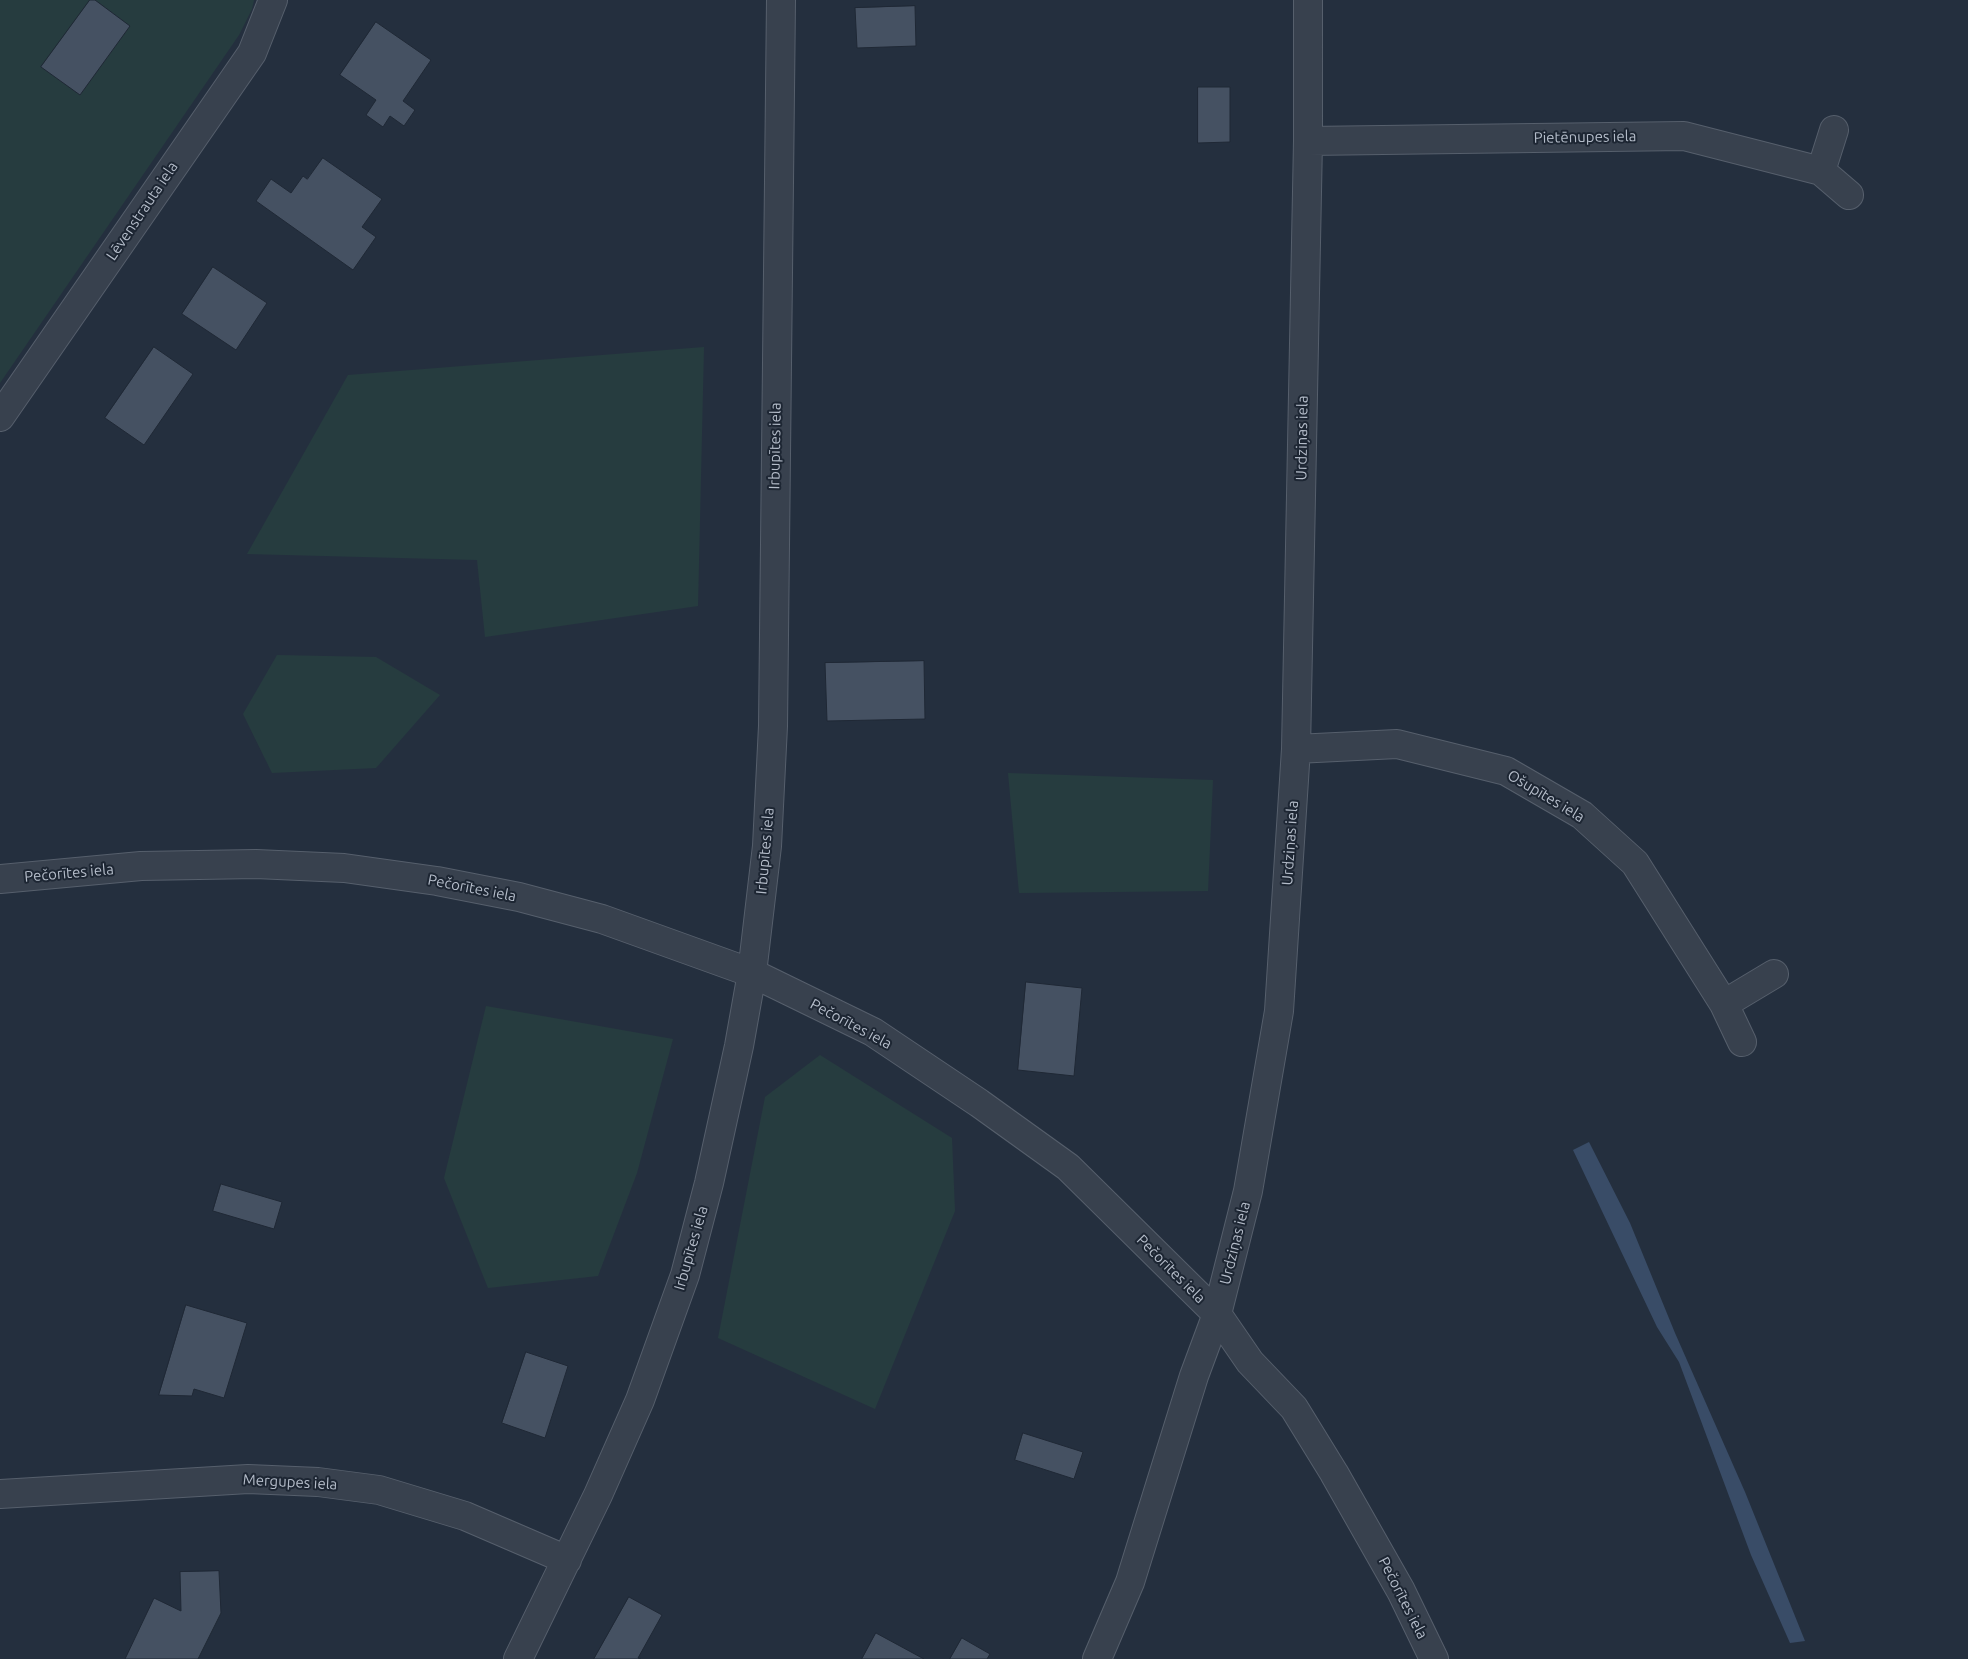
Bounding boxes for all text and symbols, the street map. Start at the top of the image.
street label: Pietēnupes iela [1533,127,1637,147]
street label: Lēvenstrauta iela [102,158,182,264]
street label: Urdziņas iela [1292,395,1312,481]
street label: Irbupītes iela [765,402,785,490]
street label: Ošupītes iela [1504,766,1588,826]
street label: Urdziņas iela [1278,800,1302,886]
street label: Irbupītes iela [752,807,778,895]
street label: Pečorītes iela [24,860,114,886]
street label: Pečorītes iela [426,871,518,905]
street label: Pečorītes iela [807,995,895,1053]
street label: Urdziņas iela [1216,1200,1254,1286]
street label: Irbupītes iela [670,1204,712,1292]
street label: Pečorītes iela [1133,1231,1209,1307]
street label: Mergupes iela [242,1471,338,1493]
street label: Pečorītes iela [1375,1554,1431,1642]

